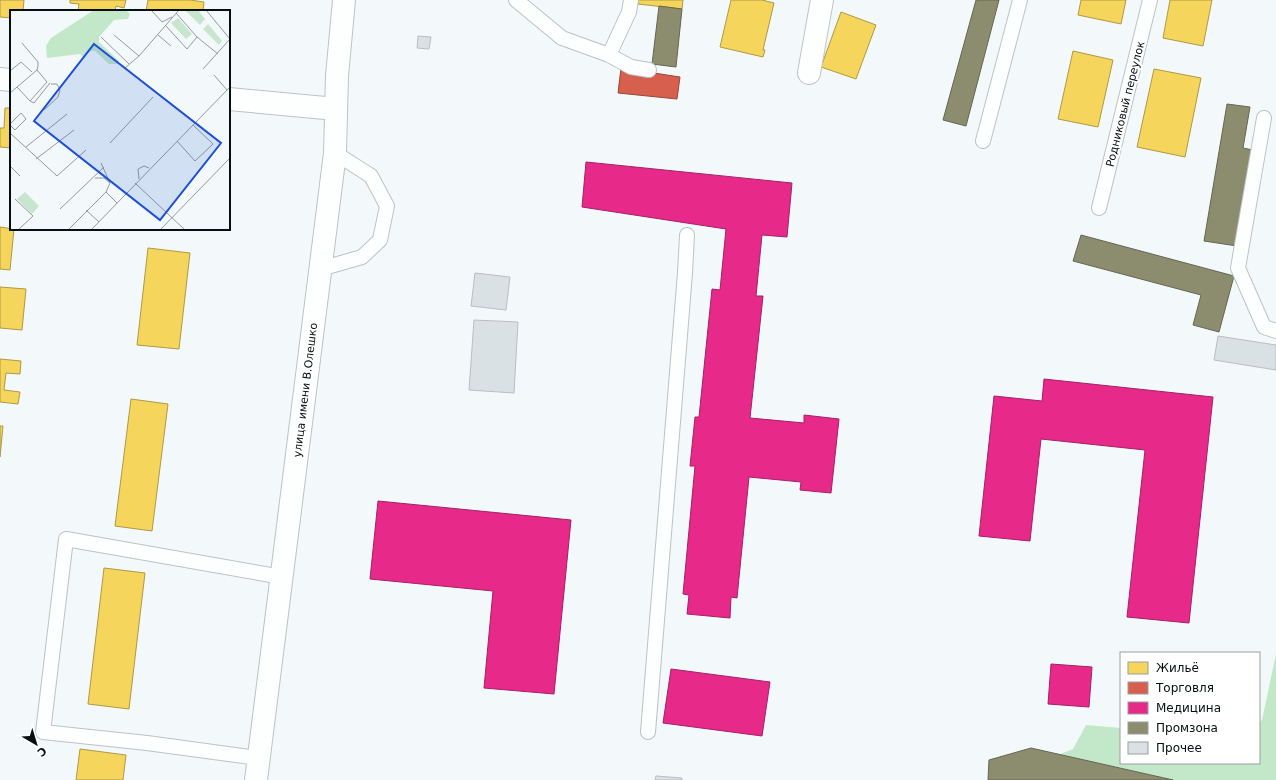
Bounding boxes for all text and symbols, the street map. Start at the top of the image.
inset map [10,10,230,230]
street label: Родниковый переулок [1104,40,1147,168]
street label: улица имени В.Олешко [291,322,320,458]
legend [1120,652,1260,764]
text: Жильё [1156,661,1199,675]
text: Торговля [1155,681,1214,695]
text: Медицина [1156,701,1221,715]
text: Промзона [1156,721,1218,735]
north arrow [16,724,56,764]
text: Прочее [1156,741,1202,755]
text: С [35,744,49,759]

